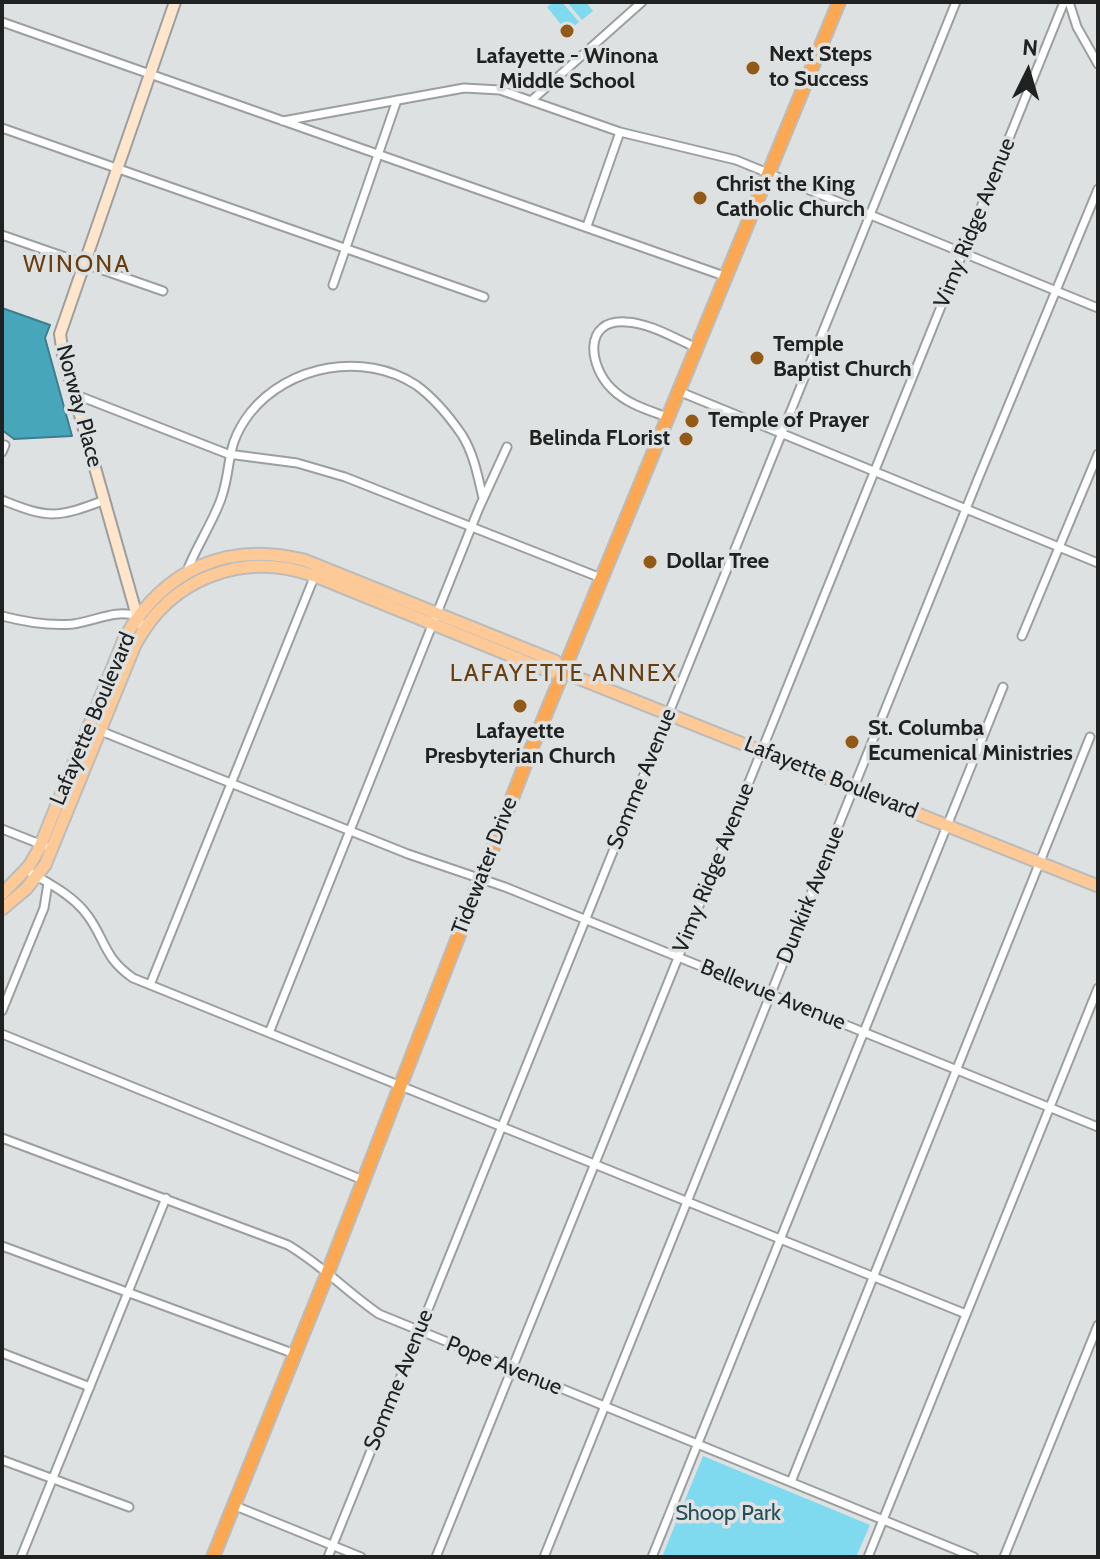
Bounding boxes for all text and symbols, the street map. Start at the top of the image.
marker: Lafayette - Winona Middle School [558,22,576,40]
north arrow [988,32,1068,112]
text: N [1021,33,1039,62]
place label: Next Steps to Success [769,42,872,94]
place label: Lafayette - Winona Middle School [476,44,658,96]
marker: Next Steps to Success [744,59,762,77]
street label: Vimy Ridge Avenue [929,134,1021,312]
place label: Christ the King Catholic Church [716,172,865,224]
marker: Christ the King Catholic Church [691,189,709,207]
district label: WINONA [23,251,131,279]
place label: Temple Baptist Church [773,332,912,384]
street label: Norway Place [50,342,108,470]
marker: Temple Baptist Church [748,349,766,367]
place label: Temple of Prayer [708,408,869,434]
marker: Temple of Prayer [683,412,701,430]
place label: Belinda FLorist [529,426,670,452]
marker: Belinda FLorist [677,430,695,448]
place label: Dollar Tree [666,549,769,575]
marker: Dollar Tree [641,553,659,571]
street label: Lafayette Boulevard [45,629,141,809]
district label: LAFAYETTE ANNEX [450,660,678,688]
marker: Lafayette Presbyterian Church [511,697,529,715]
street label: Somme Avenue [602,705,682,853]
place label: St. Columba Ecumenical Ministries [868,716,1073,768]
place label: Lafayette Presbyterian Church [424,719,616,770]
street label: Lafayette Boulevard [740,731,922,825]
marker: St. Columba Ecumenical Ministries [843,733,861,751]
street label: Vimy Ridge Avenue [668,779,760,957]
street label: Tidewater Drive [447,793,523,939]
street label: Dunkirk Avenue [771,822,851,968]
street label: Bellevue Avenue [697,954,849,1036]
street label: Somme Avenue [359,1306,439,1454]
street label: Pope Avenue [442,1331,566,1401]
park label: Shoop Park [675,1501,781,1527]

